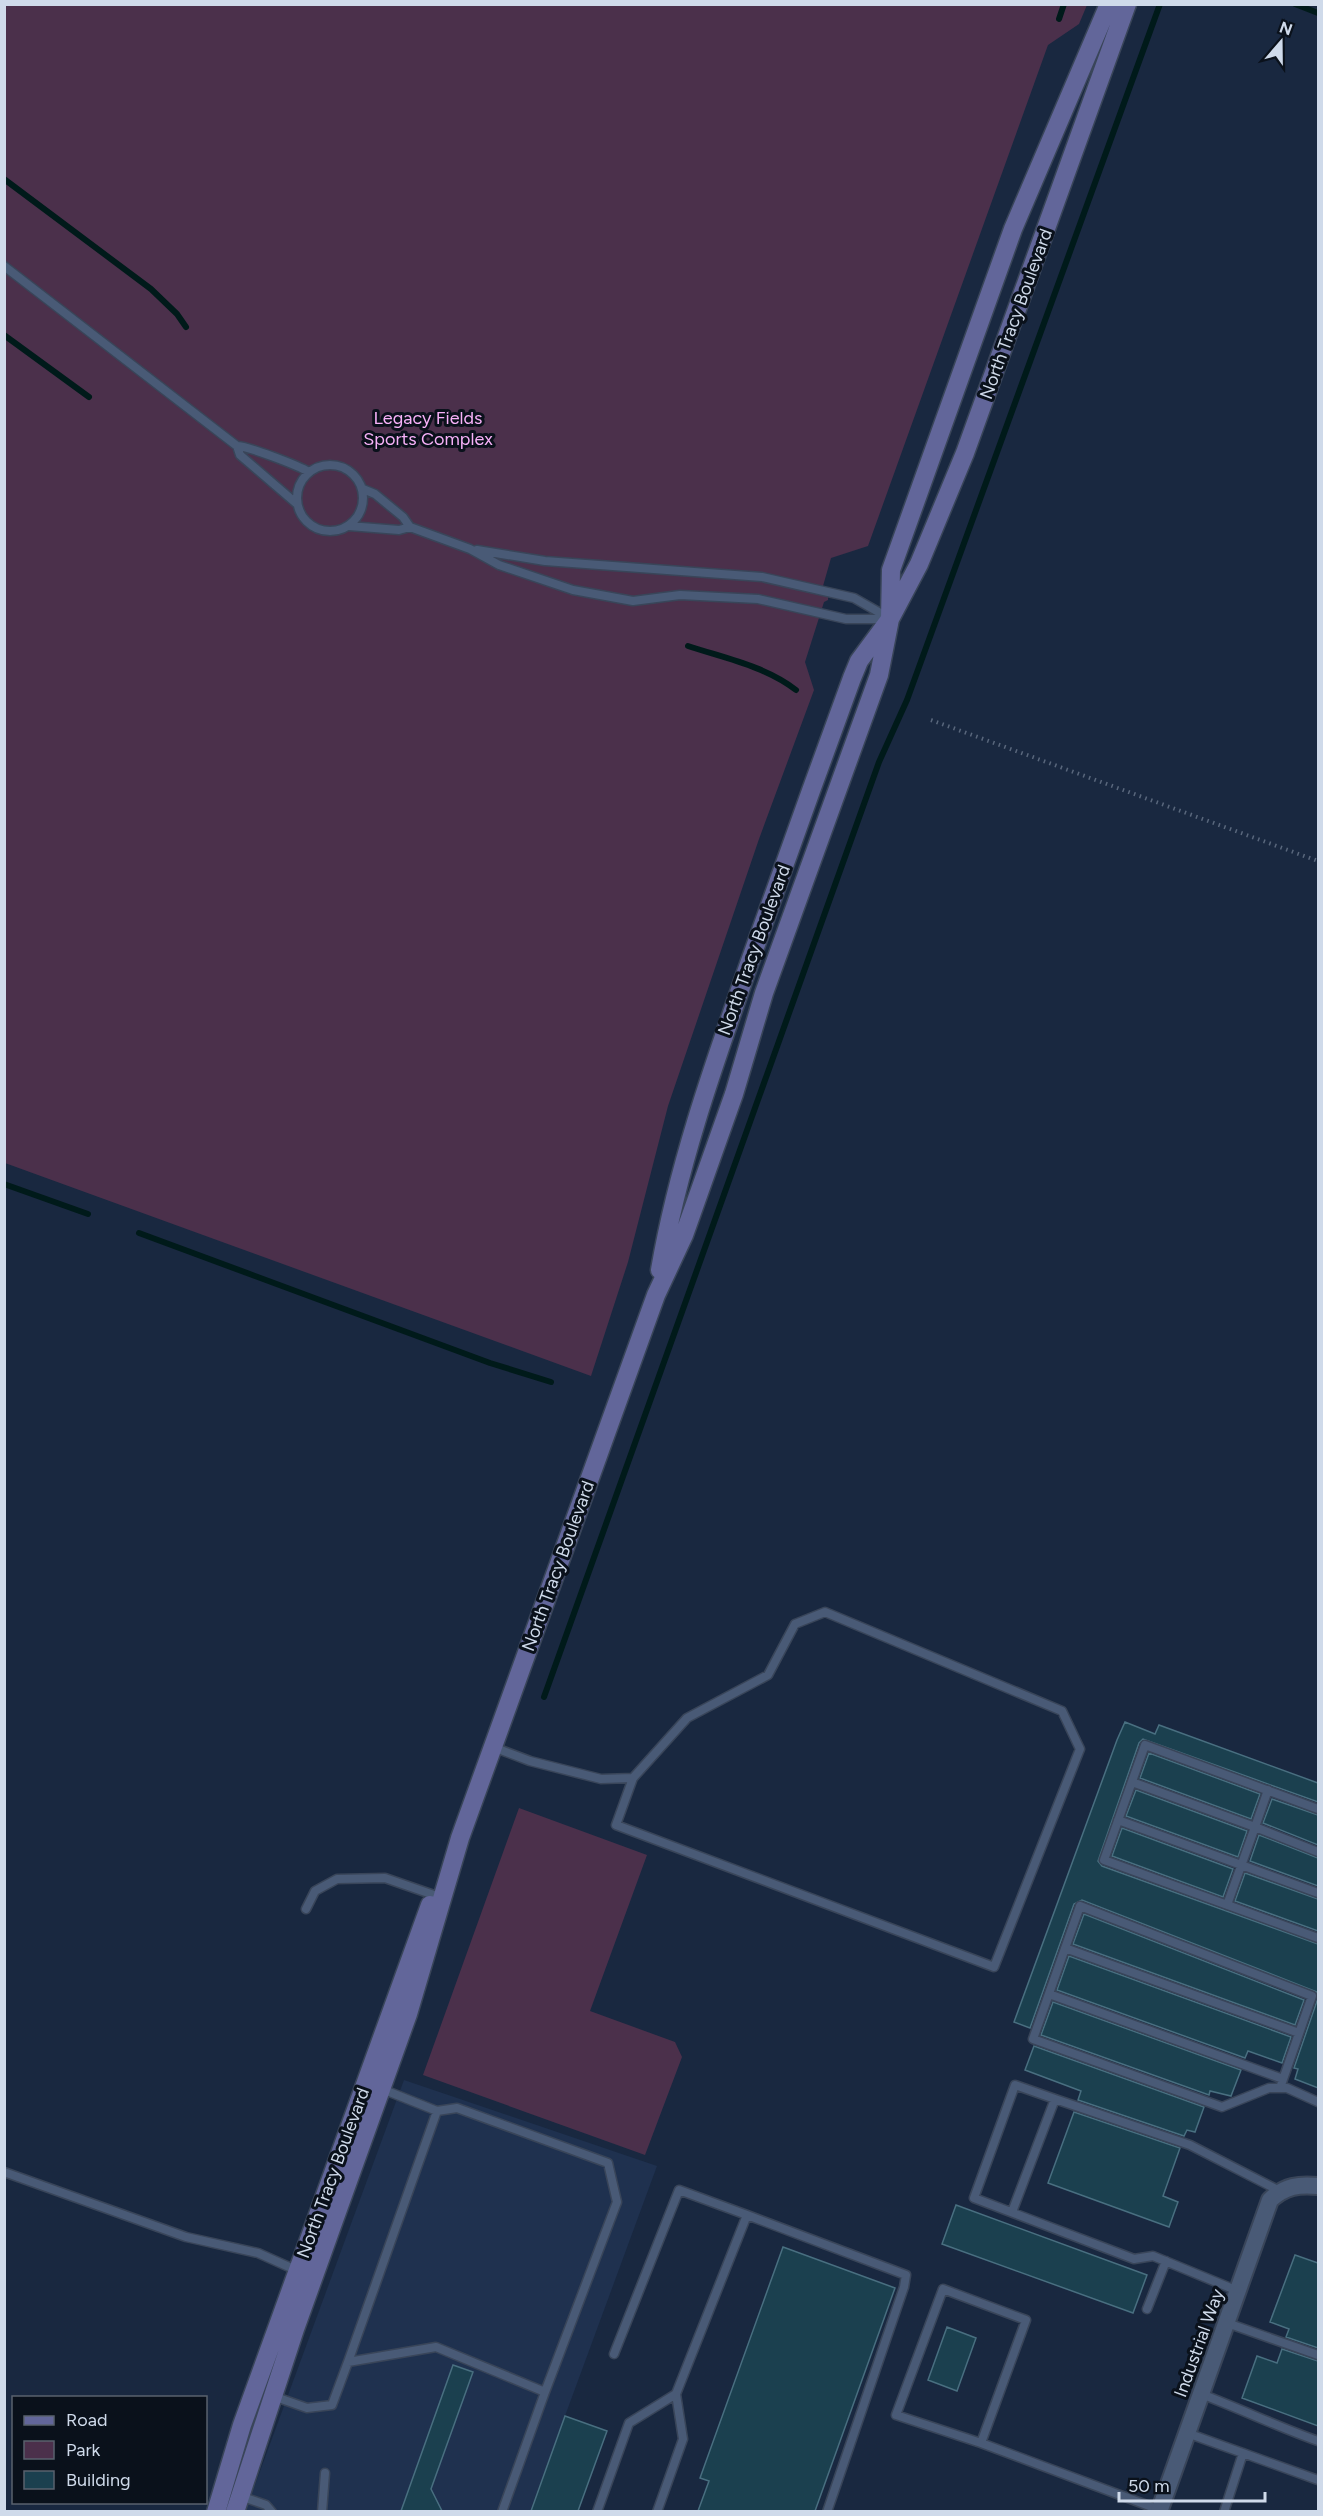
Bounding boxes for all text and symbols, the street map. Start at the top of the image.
north arrow [1251,12,1311,72]
text: N [1277,17,1295,39]
street label: North Tracy Boulevard [975,226,1057,402]
park label: Legacy Fields Sports Complex [363,407,493,450]
street label: North Tracy Boulevard [713,862,795,1038]
street label: North Tracy Boulevard [517,1478,599,1654]
street label: North Tracy Boulevard [292,2085,374,2261]
street label: Industrial Way [1169,2285,1229,2400]
legend [12,2396,207,2504]
text: Road [66,2409,107,2431]
text: Park [66,2439,101,2461]
scale bar [1119,2465,1264,2503]
text: Building [66,2469,131,2491]
text: 50 m [1128,2475,1170,2497]

